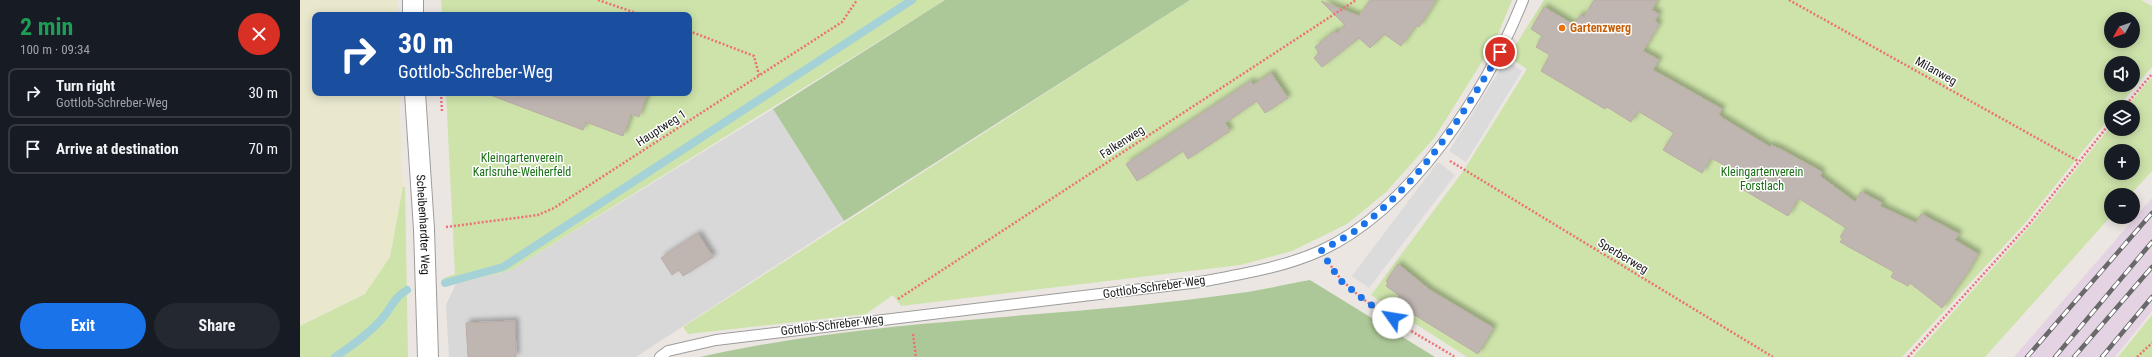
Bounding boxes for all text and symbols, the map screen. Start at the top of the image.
north arrow [2104,12,2140,48]
map controls [2104,12,2140,224]
text: 2 min [20,13,73,41]
button: close [238,13,280,55]
place label: Gartenzwerg [1570,21,1631,35]
marker: Gartenzwerg [1557,23,1567,33]
text: 30 m [398,27,454,60]
icon: right [332,28,384,80]
pin [1483,35,1517,69]
icon: arrive [1489,41,1511,63]
text: 100 m · 09:34 [20,42,90,57]
street label: Milanweg [1913,54,1959,88]
button: sound [2104,56,2140,92]
text: Gottlob-Schreber-Weg [398,61,553,82]
text: Turn right [56,77,115,95]
icon: right [22,82,44,104]
text: 30 m [248,84,278,102]
text: Gottlob-Schreber-Weg [56,95,168,110]
button: layers [2104,100,2140,136]
street label: Hauptweg 1 [634,107,688,149]
street label: Falkenweg [1097,122,1147,162]
icon: arrive [22,138,44,160]
text: Arrive at destination [56,140,179,158]
text: 70 m [248,140,278,158]
button: + [2104,144,2140,180]
park label: Kleingartenverein Karlsruhe-Weiherfeld [473,151,571,179]
park label: Kleingartenverein Forstlach [1721,165,1803,193]
street label: Scheibenhardter Weg [413,174,432,275]
button: − [2104,188,2140,224]
street label: Sperberweg [1595,236,1651,276]
street label: Gottlob-Schreber-Weg [1102,273,1206,301]
position arrow [1372,297,1414,339]
button: Exit [20,303,146,349]
button: Share [154,303,280,349]
street label: Gottlob-Schreber-Weg [780,312,884,338]

